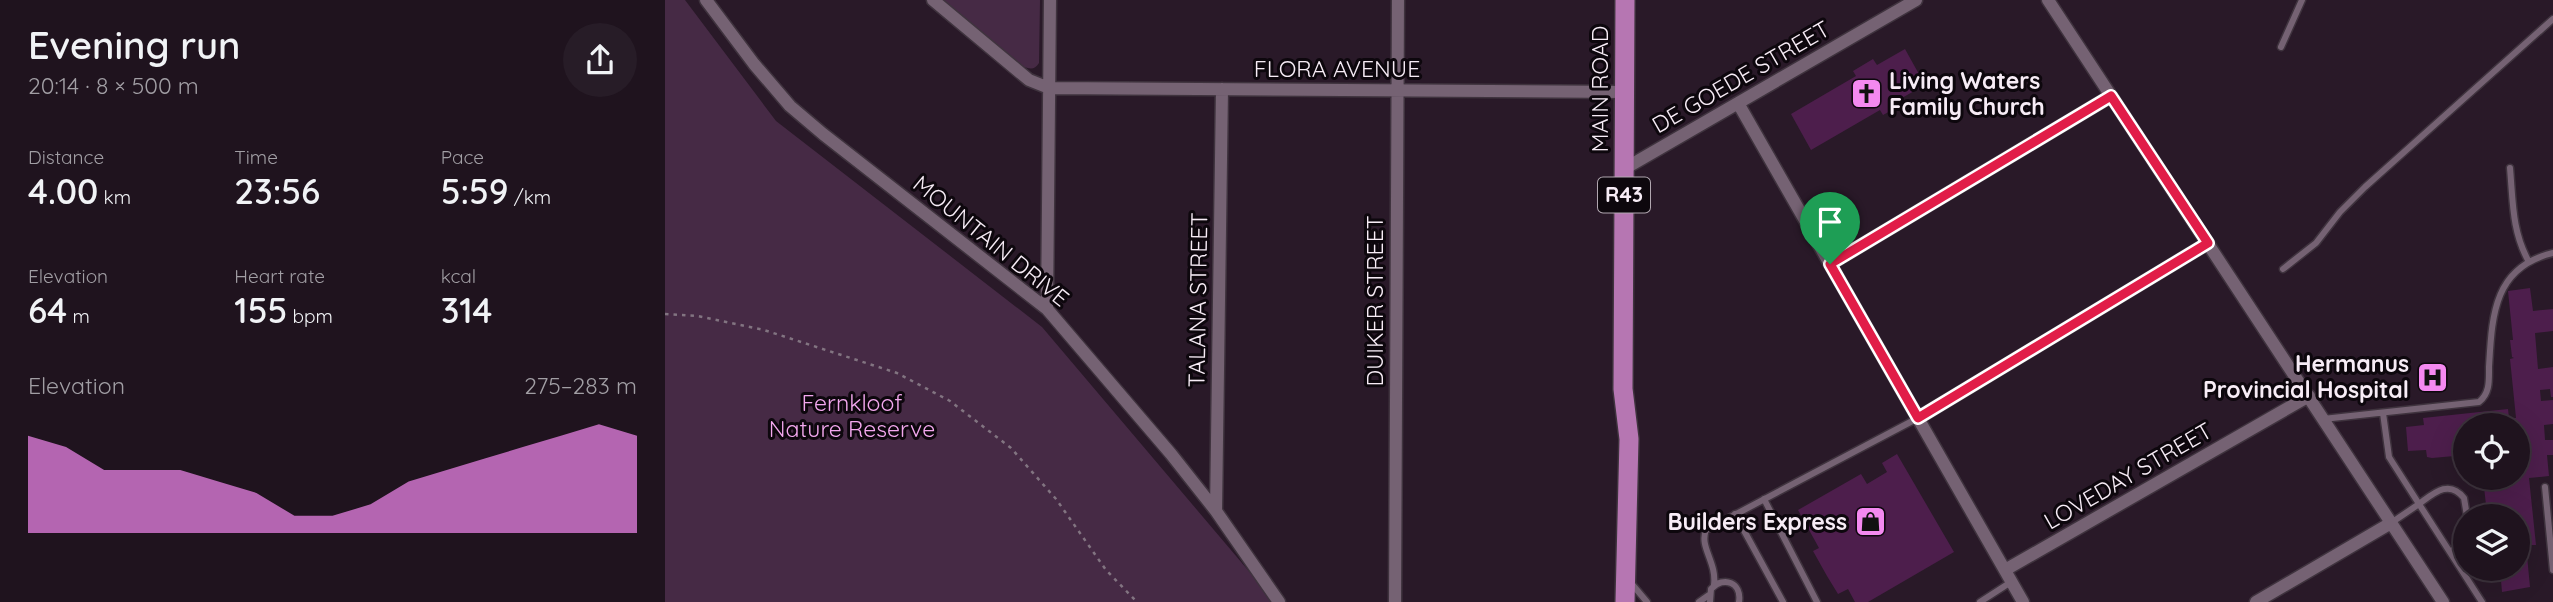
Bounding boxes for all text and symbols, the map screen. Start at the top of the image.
street label: DE GOEDE STREET [1647,14,1835,139]
text: Evening run [28,21,241,69]
button: share [563,23,637,97]
street label: MAIN ROAD [1585,26,1614,152]
street label: FLORA AVENUE [1254,54,1420,83]
place label: Living Waters Family Church [1889,66,2045,121]
text: 20:14 · 8 × 500 m [28,71,199,100]
church icon: Living Waters Family Church [1849,77,1883,111]
text: Distance [28,145,104,169]
text: Time [234,145,278,169]
text: Pace [441,145,484,169]
text: 4.00 [28,169,98,213]
text: 23:56 [234,169,320,213]
text: 5:59 [441,169,509,213]
street label: MOUNTAIN DRIVE [907,169,1075,312]
road number: R43 [1598,178,1650,212]
text: km [98,185,131,209]
text: /km [509,185,551,209]
pin [1800,192,1860,264]
icon: arrive [1811,203,1849,241]
street label: TALANA STREET [1181,212,1214,388]
street label: DUIKER STREET [1360,215,1389,387]
text: Elevation [28,264,108,288]
text: Heart rate [234,264,325,288]
text: kcal [441,264,476,288]
text: 64 [28,288,67,332]
text: 155 [234,288,287,332]
text: 314 [441,288,492,332]
text: m [67,304,90,328]
text: bpm [287,304,333,328]
place label: Hermanus Provincial Hospital [2203,349,2409,404]
hospital icon: Hermanus Provincial Hospital [2415,360,2449,394]
text: Elevation [28,371,125,400]
text: 275–283 m [524,371,637,400]
park label: Fernkloof Nature Reserve [769,388,935,443]
map controls [2453,413,2530,581]
button: locate [2453,413,2530,490]
street label: LOVEDAY STREET [2038,416,2217,535]
button: layers [2453,504,2530,581]
shop icon: Builders Express [1853,505,1887,539]
place label: Builders Express [1667,507,1847,536]

